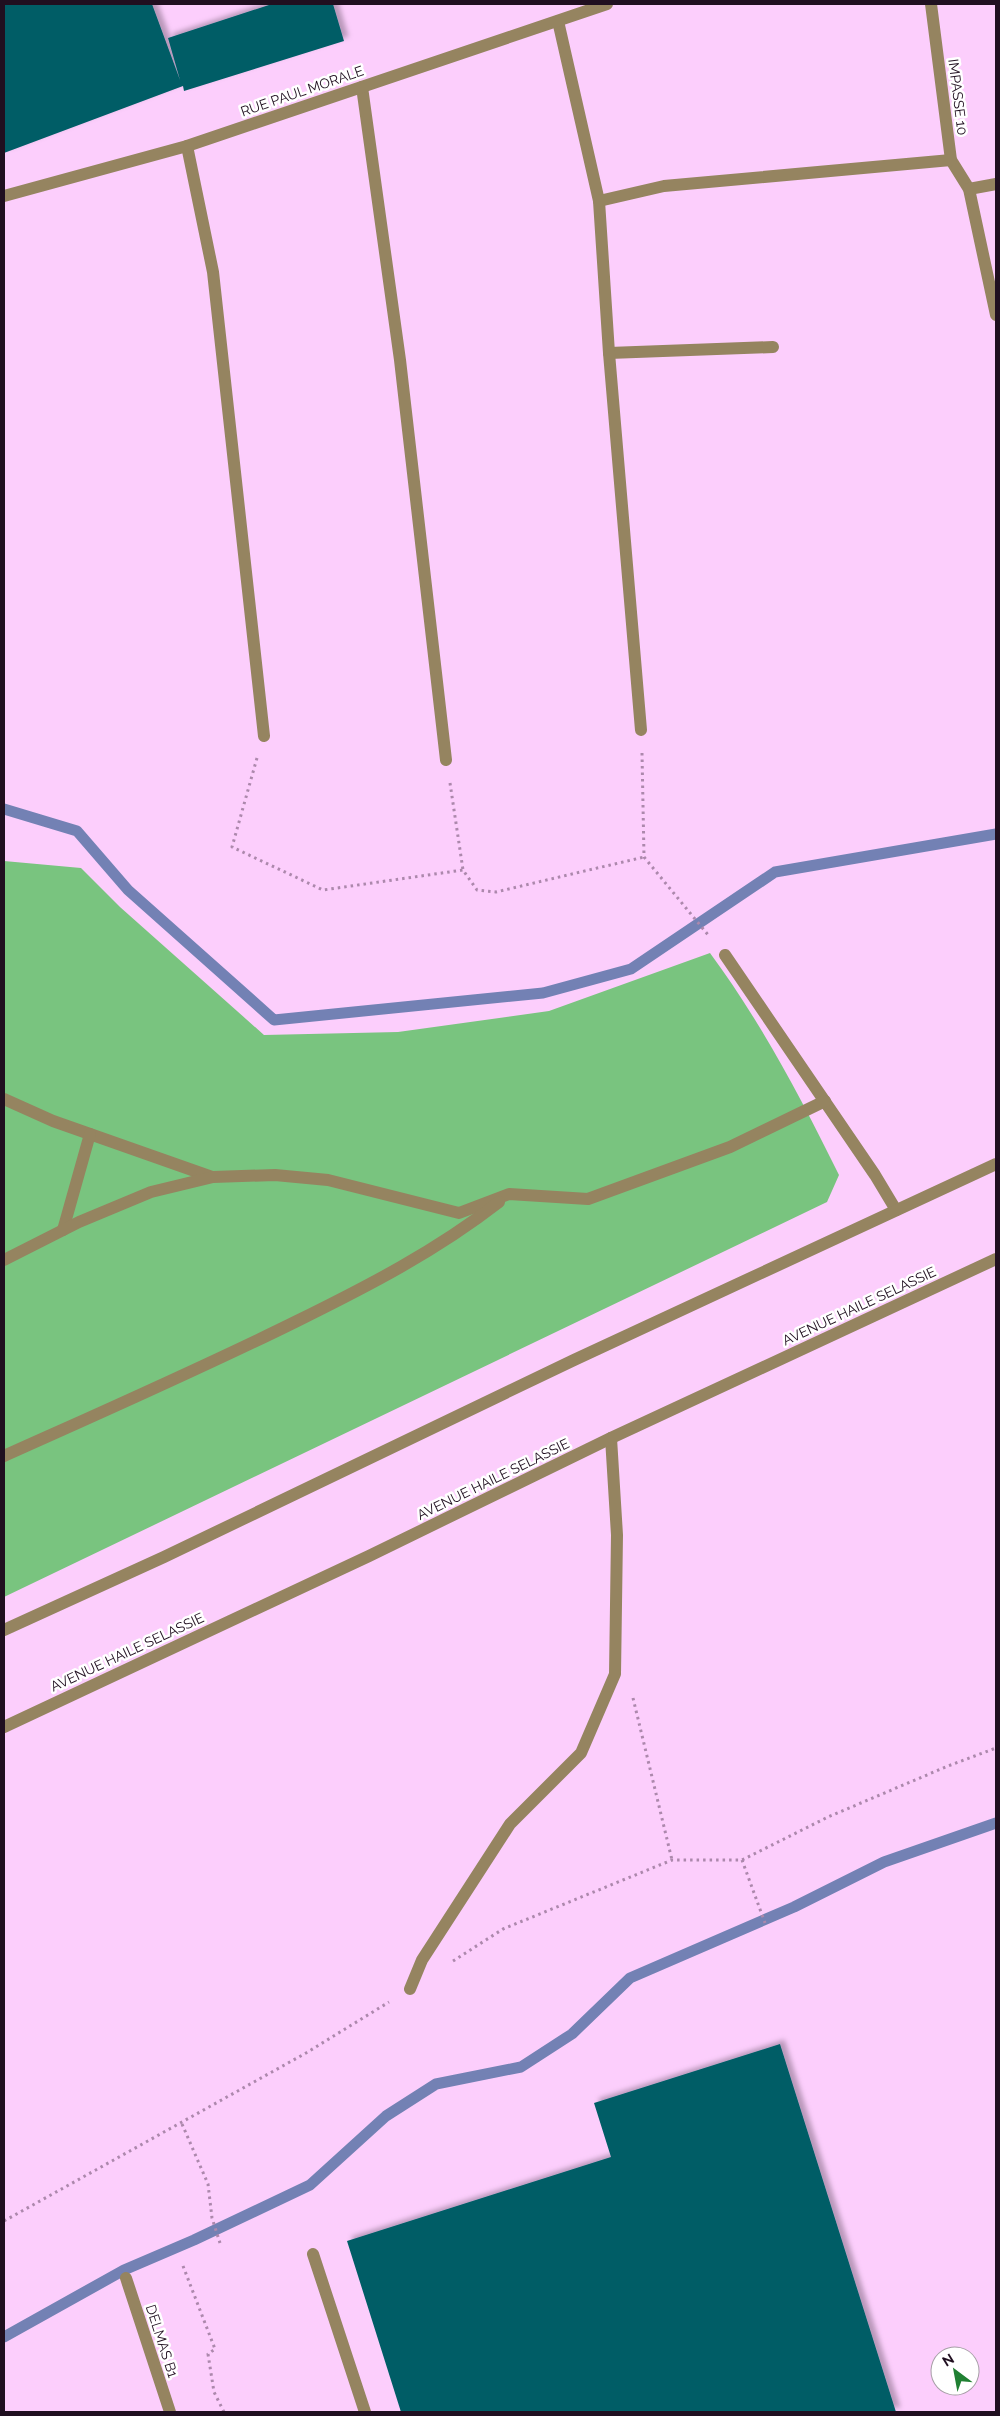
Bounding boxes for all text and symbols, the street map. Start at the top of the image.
street label: IMPASSE 10 [945,58,971,136]
street label: RUE PAUL MORALE [238,62,366,120]
street label: AVENUE HAILE SELASSIE [780,1263,938,1349]
street label: AVENUE HAILE SELASSIE [414,1435,572,1523]
street label: AVENUE HAILE SELASSIE [48,1609,206,1695]
street label: DELMAS B1 [143,2303,181,2379]
north arrow [930,2346,980,2396]
text: N [939,2350,957,2370]

